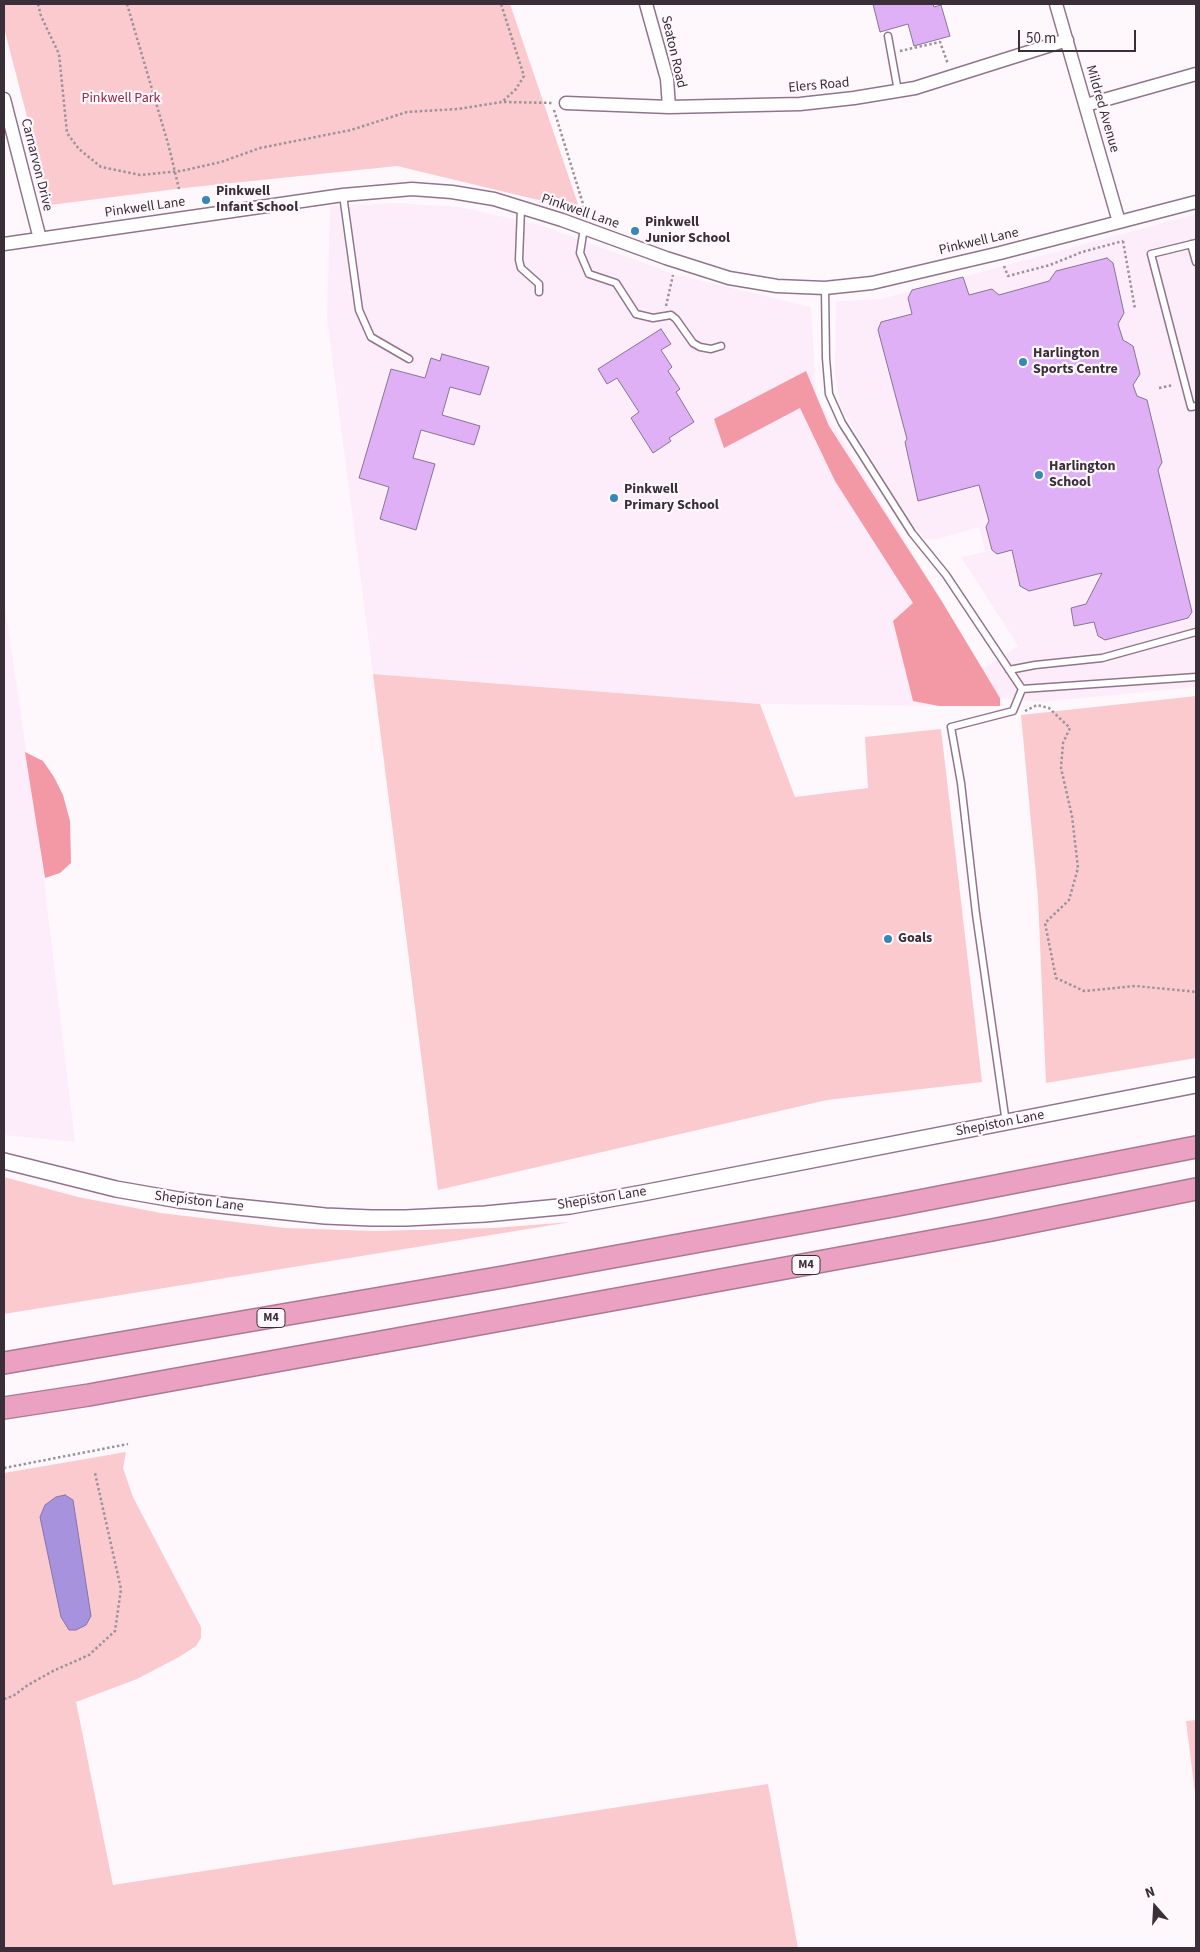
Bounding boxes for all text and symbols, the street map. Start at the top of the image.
street label: Seaton Road [657,14,689,90]
scale bar [1020,20,1138,52]
text: 50 m [1026,28,1056,49]
street label: Mildred Avenue [1081,63,1123,155]
street label: Elers Road [788,75,850,97]
park label: Pinkwell Park [81,91,161,107]
street label: Carnarvon Drive [16,117,56,213]
place label: Pinkwell Infant School [216,184,298,216]
street label: Pinkwell Lane [539,191,621,233]
street label: Pinkwell Lane [104,194,186,222]
marker: Pinkwell Infant School [200,194,212,206]
place label: Pinkwell Junior School [645,215,730,248]
marker: Pinkwell Junior School [629,225,641,237]
street label: Pinkwell Lane [937,225,1021,259]
place label: Harlington Sports Centre [1033,346,1118,378]
marker: Harlington Sports Centre [1017,356,1029,368]
place label: Harlington School [1049,459,1116,492]
marker: Harlington School [1033,469,1045,481]
place label: Pinkwell Primary School [624,482,719,514]
marker: Pinkwell Primary School [608,492,620,504]
place label: Goals [898,931,932,947]
marker: Goals [882,933,894,945]
street label: Shepiston Lane [954,1107,1046,1141]
street label: Shepiston Lane [556,1184,648,1214]
street label: Shepiston Lane [153,1188,245,1216]
road number: M4 [792,1256,820,1274]
road number: M4 [257,1309,285,1328]
north arrow [1130,1882,1180,1932]
text: N [1142,1882,1158,1904]

